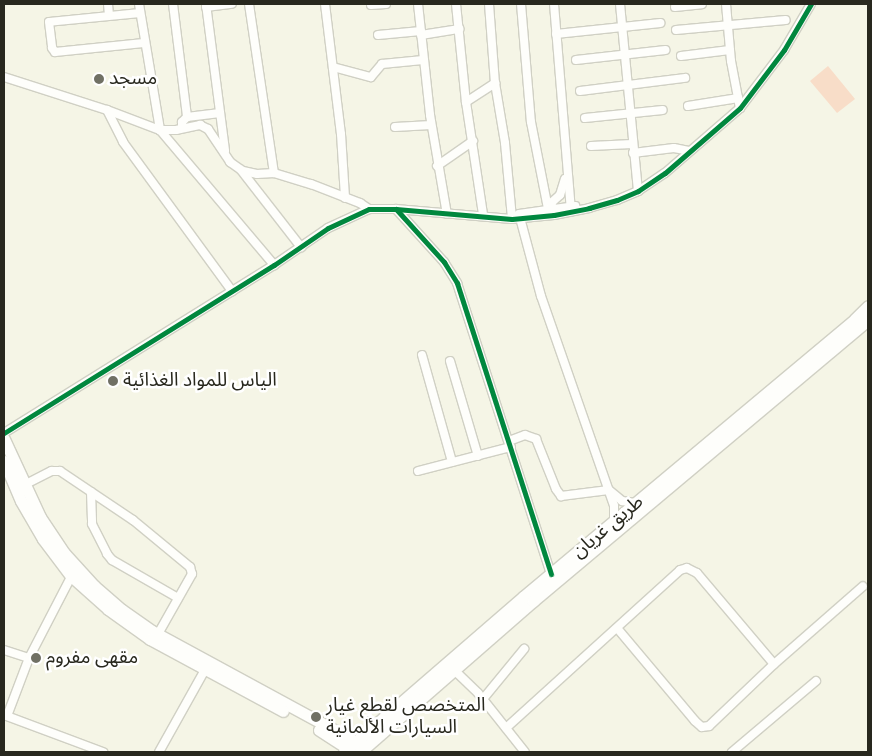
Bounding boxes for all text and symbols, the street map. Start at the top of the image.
place label: مسجد [109,68,157,90]
marker: مسجد [93,73,105,85]
place label: الياس للمواد الغذائية [123,370,277,392]
marker: الياس للمواد الغذائية [107,375,119,387]
street label: طريق غريان [568,491,648,563]
place label: مقهى مفروم [46,647,138,669]
marker: مقهى مفروم [30,652,42,664]
place label: المتخصص لقطع غيار السيارات الألمانية [326,695,485,739]
marker: المتخصص لقطع غيار السيارات الألمانية [310,711,322,723]

